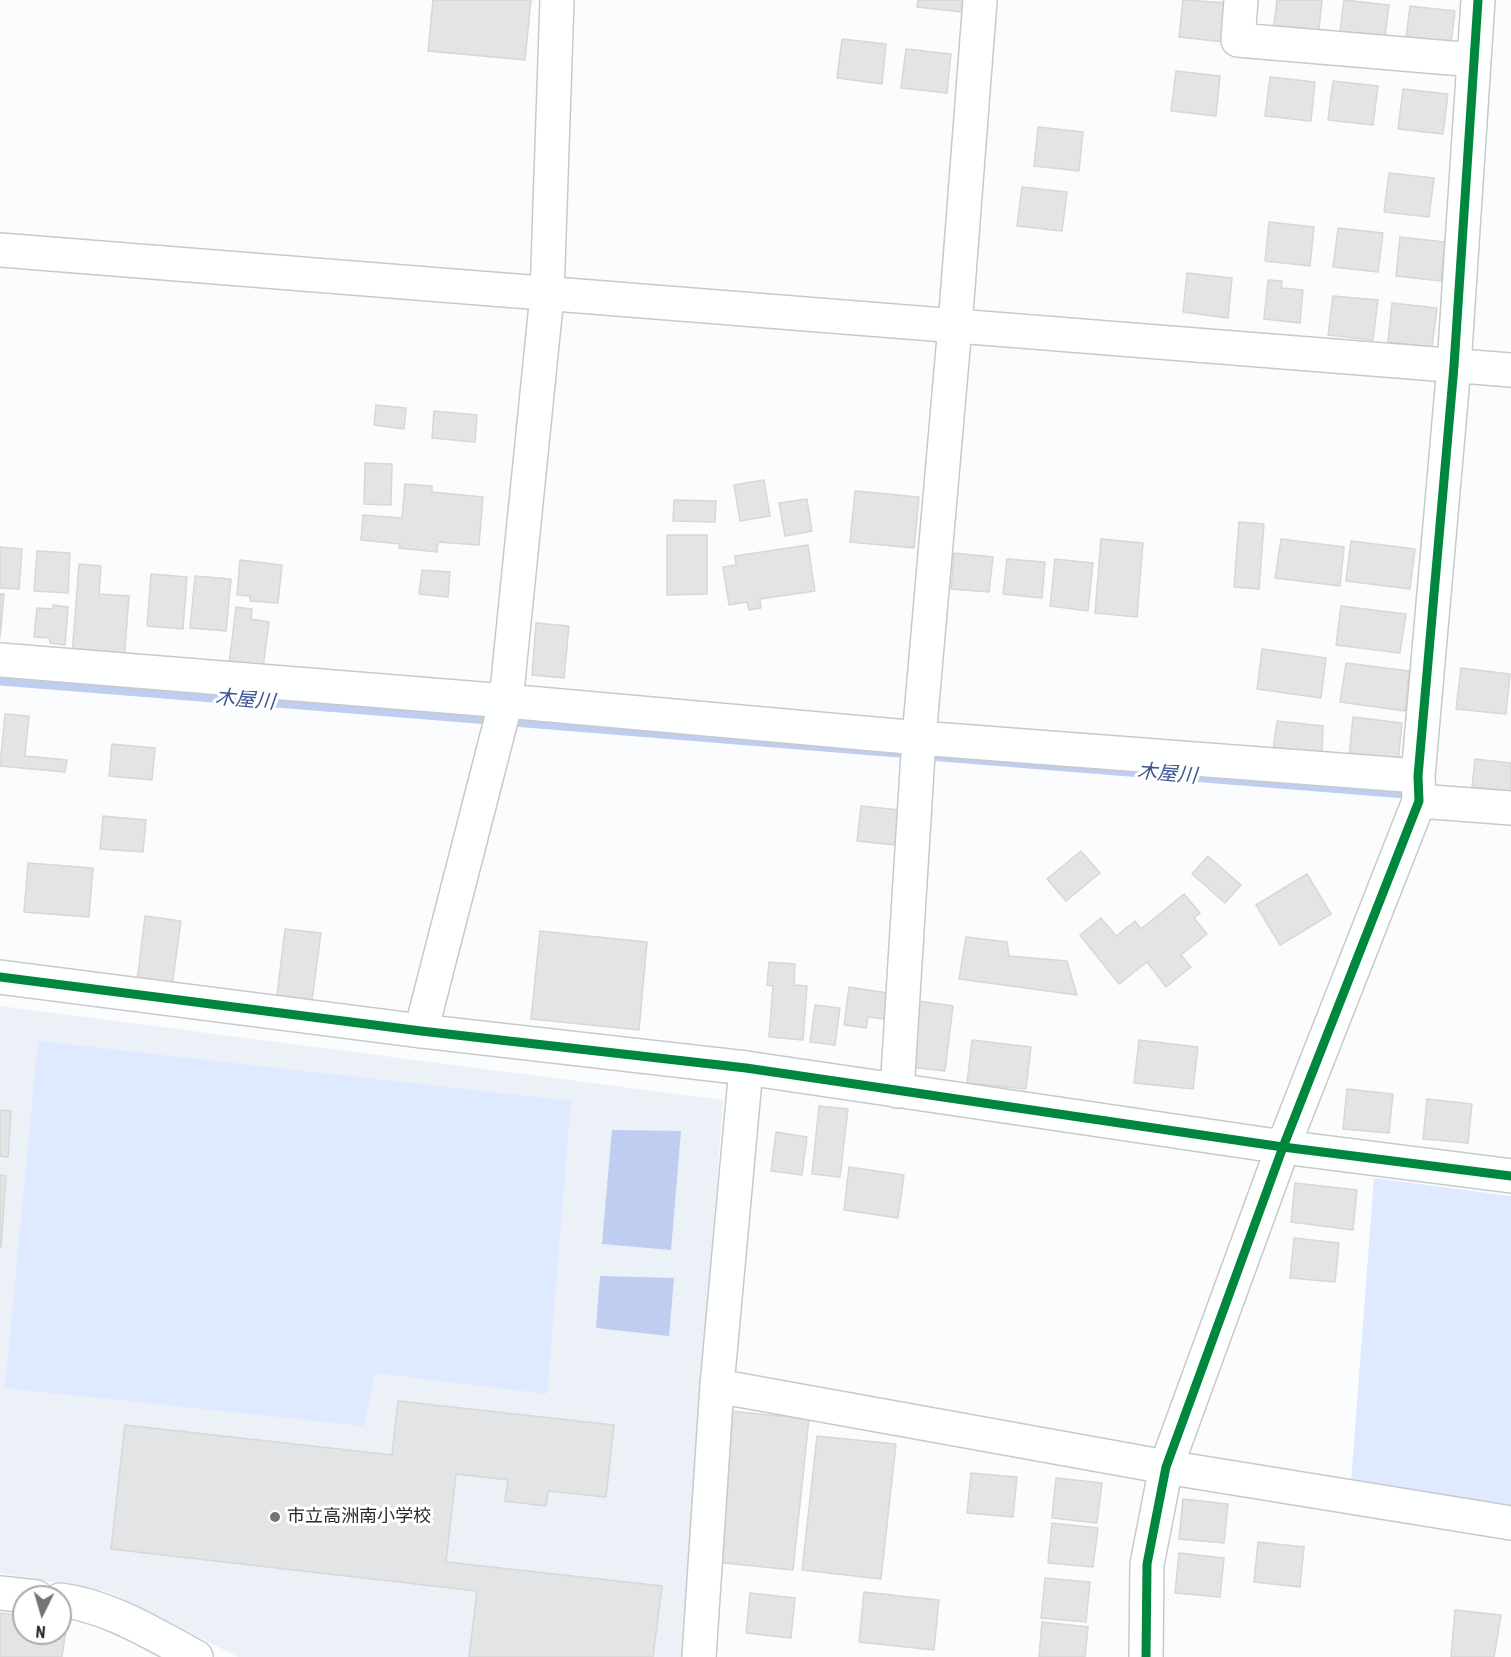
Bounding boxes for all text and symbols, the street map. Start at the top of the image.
water label: 木屋川 [214,686,276,716]
water label: 木屋川 [1136,760,1198,790]
place label: 市立高洲南小学校 [287,1506,431,1528]
marker: 市立高洲南小学校 [268,1510,282,1524]
north arrow [12,1585,72,1645]
text: N [35,1622,46,1641]

